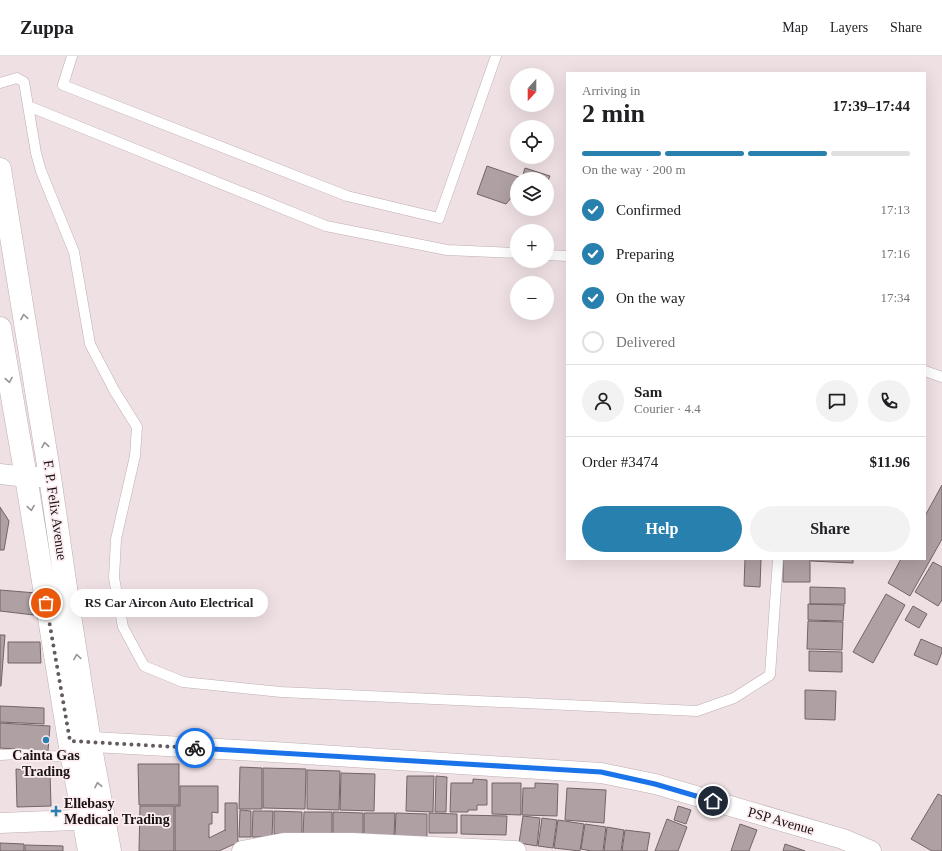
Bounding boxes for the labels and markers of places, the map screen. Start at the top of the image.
pin [29,586,63,620]
callout: RS Car Aircon Auto Electrical [70,589,268,617]
marker: Cainta Gas Trading [41,735,51,745]
place label: Cainta Gas Trading [12,748,80,779]
pin [696,784,730,818]
place label: Ellebasy Medicale Trading [64,796,170,827]
marker: Ellebasy Medicale Trading [51,806,61,816]

